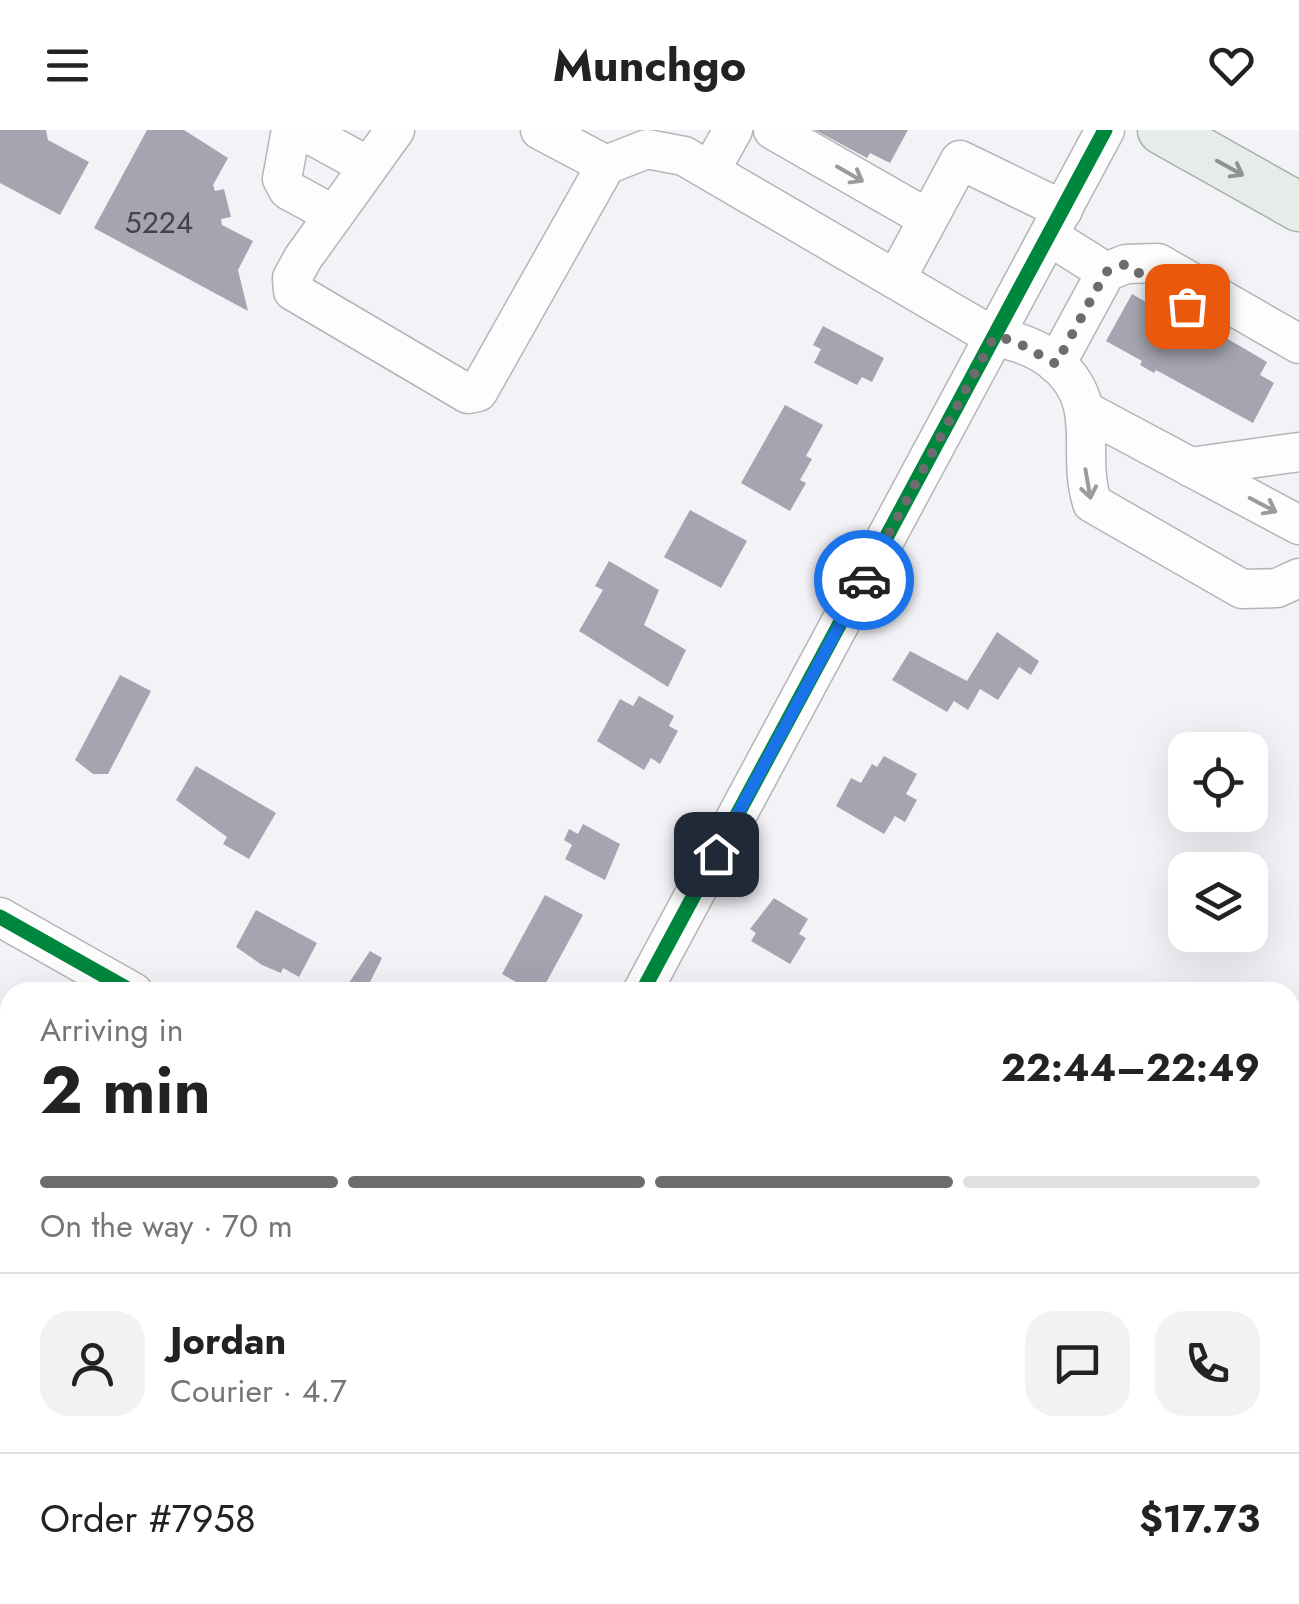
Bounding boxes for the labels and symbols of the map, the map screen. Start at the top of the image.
one-way arrow [1215,159,1245,179]
one-way arrow [835,164,864,184]
house number: 5224 [125,201,193,244]
pin [1145,264,1230,349]
one-way arrow [1079,467,1098,500]
one-way arrow [1247,496,1277,516]
courier [814,530,914,630]
pin [674,812,759,897]

